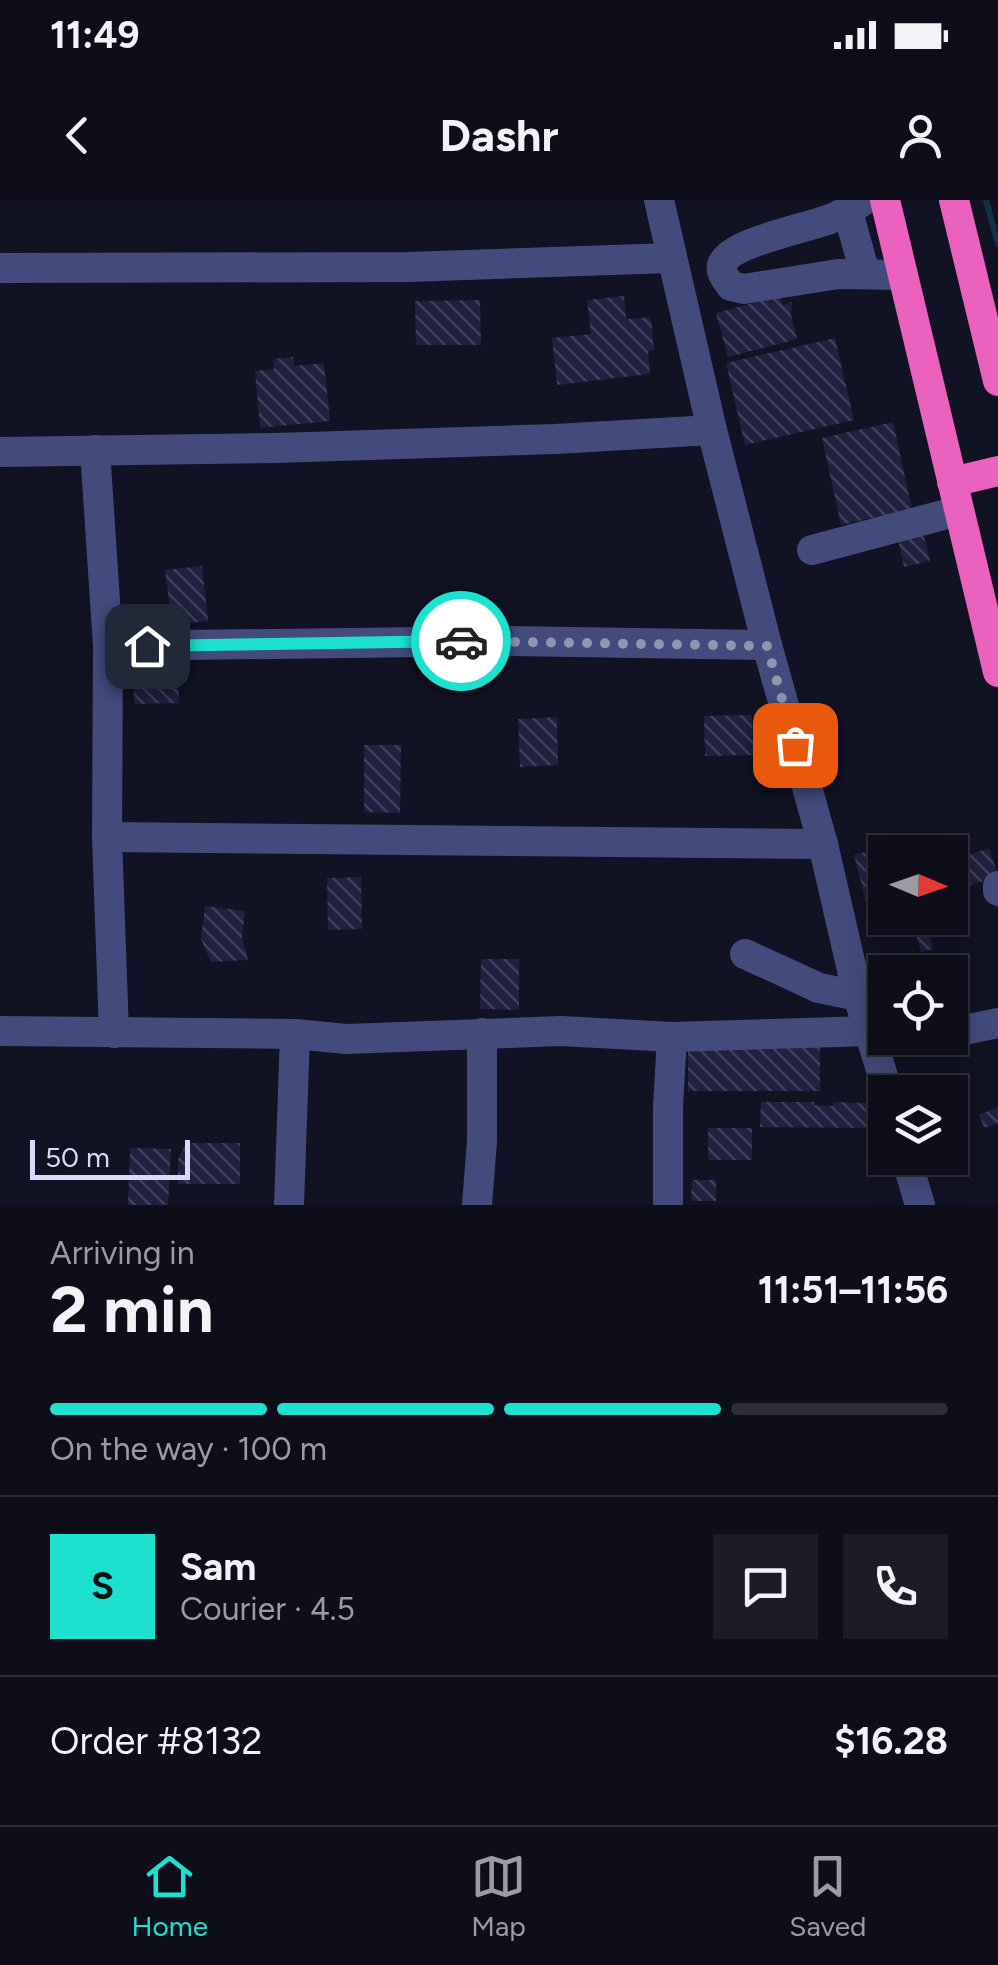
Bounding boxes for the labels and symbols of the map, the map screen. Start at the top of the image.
courier [411,591,511,691]
pin [105,604,190,689]
pin [753,703,838,788]
north arrow [868,835,968,935]
scale bar [30,1135,190,1180]

